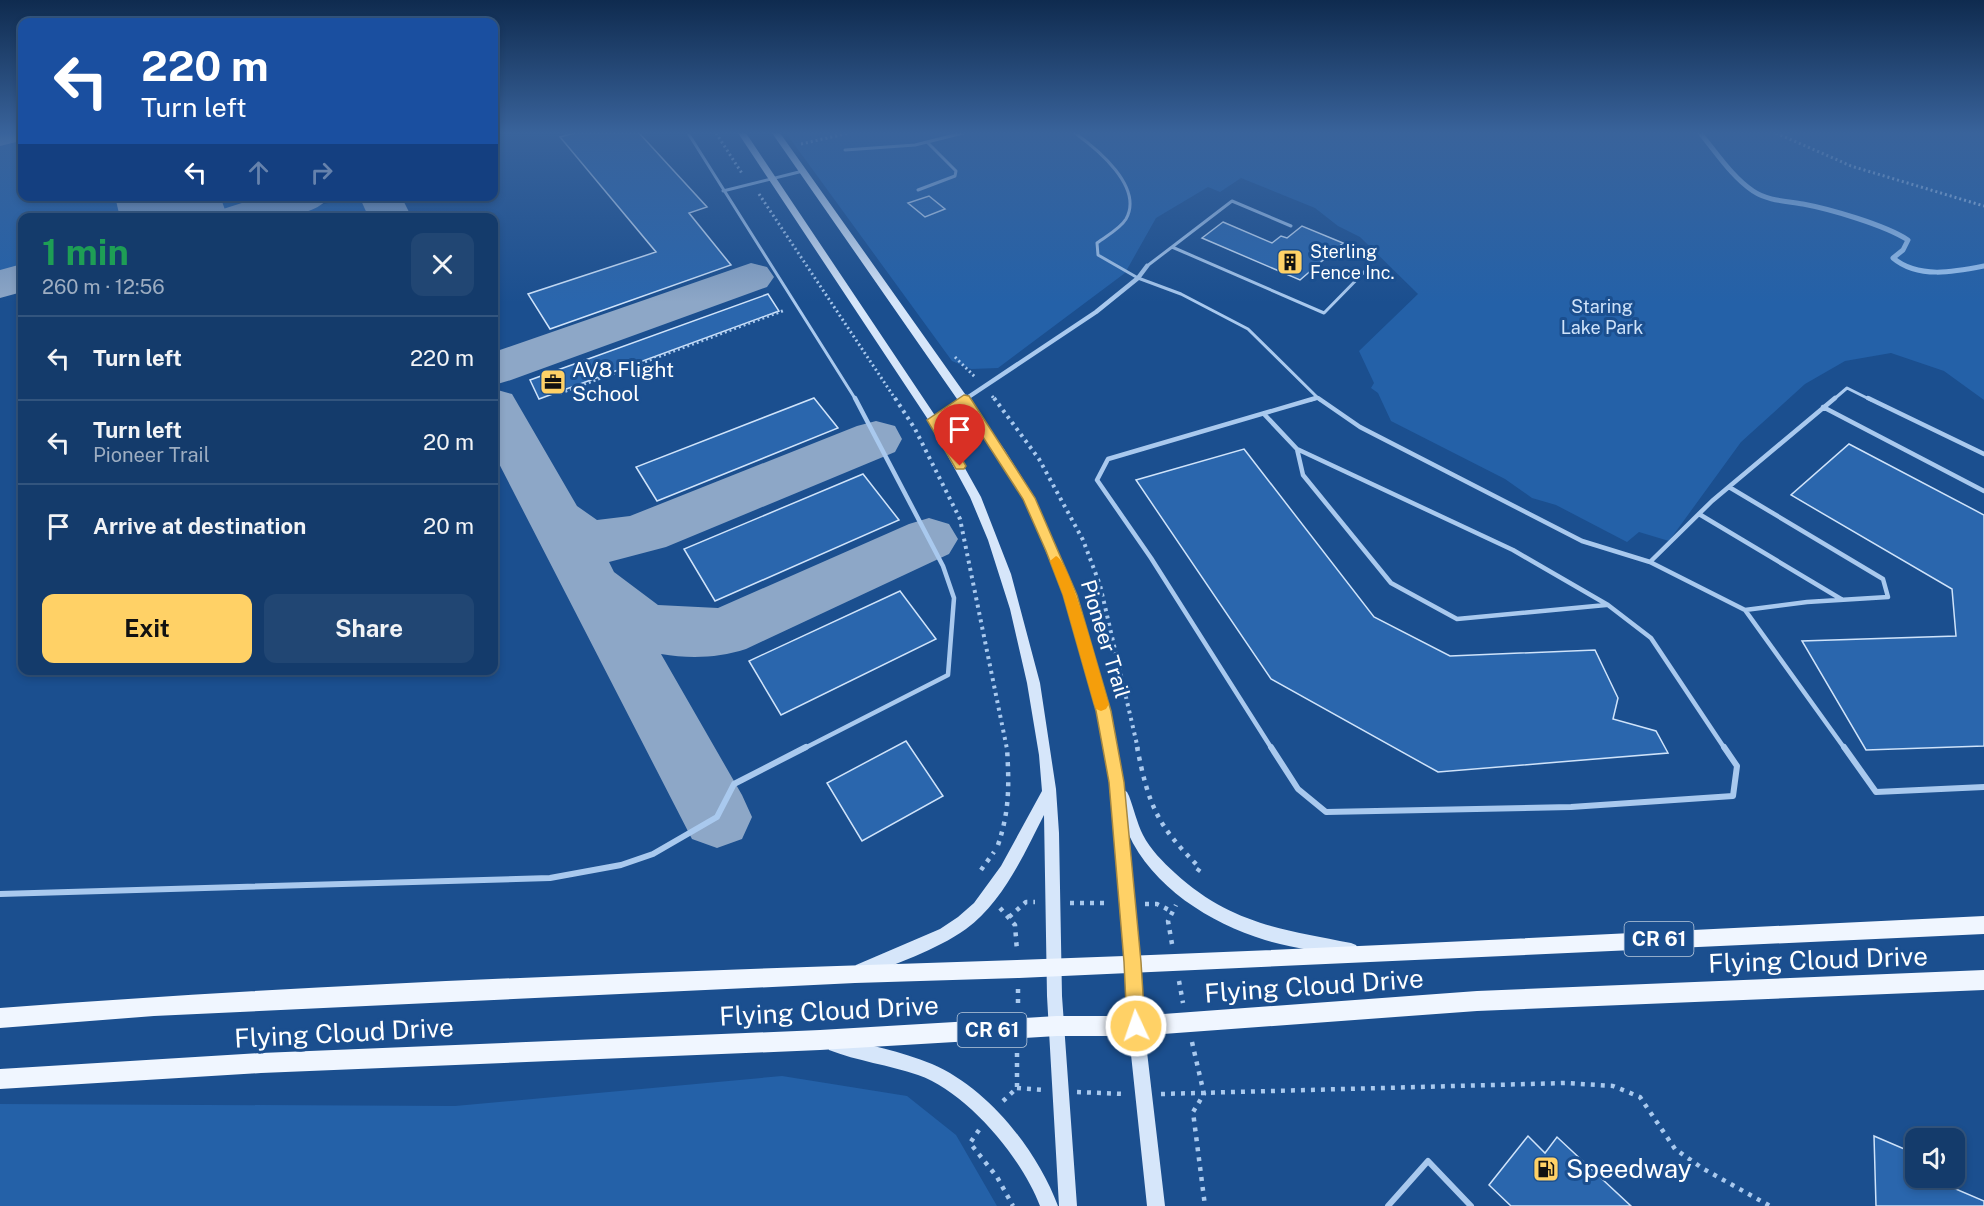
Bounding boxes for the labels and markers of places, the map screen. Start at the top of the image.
place label: Sterling Fence Inc. [1310,241,1395,283]
building icon: Sterling Fence Inc. [1275,247,1305,277]
place label: AV8 Flight School [572,357,674,406]
office icon: AV8 Flight School [538,367,568,397]
pin [934,404,985,466]
place label: Speedway [1566,1153,1692,1184]
fuel station icon: Speedway [1531,1154,1561,1184]

